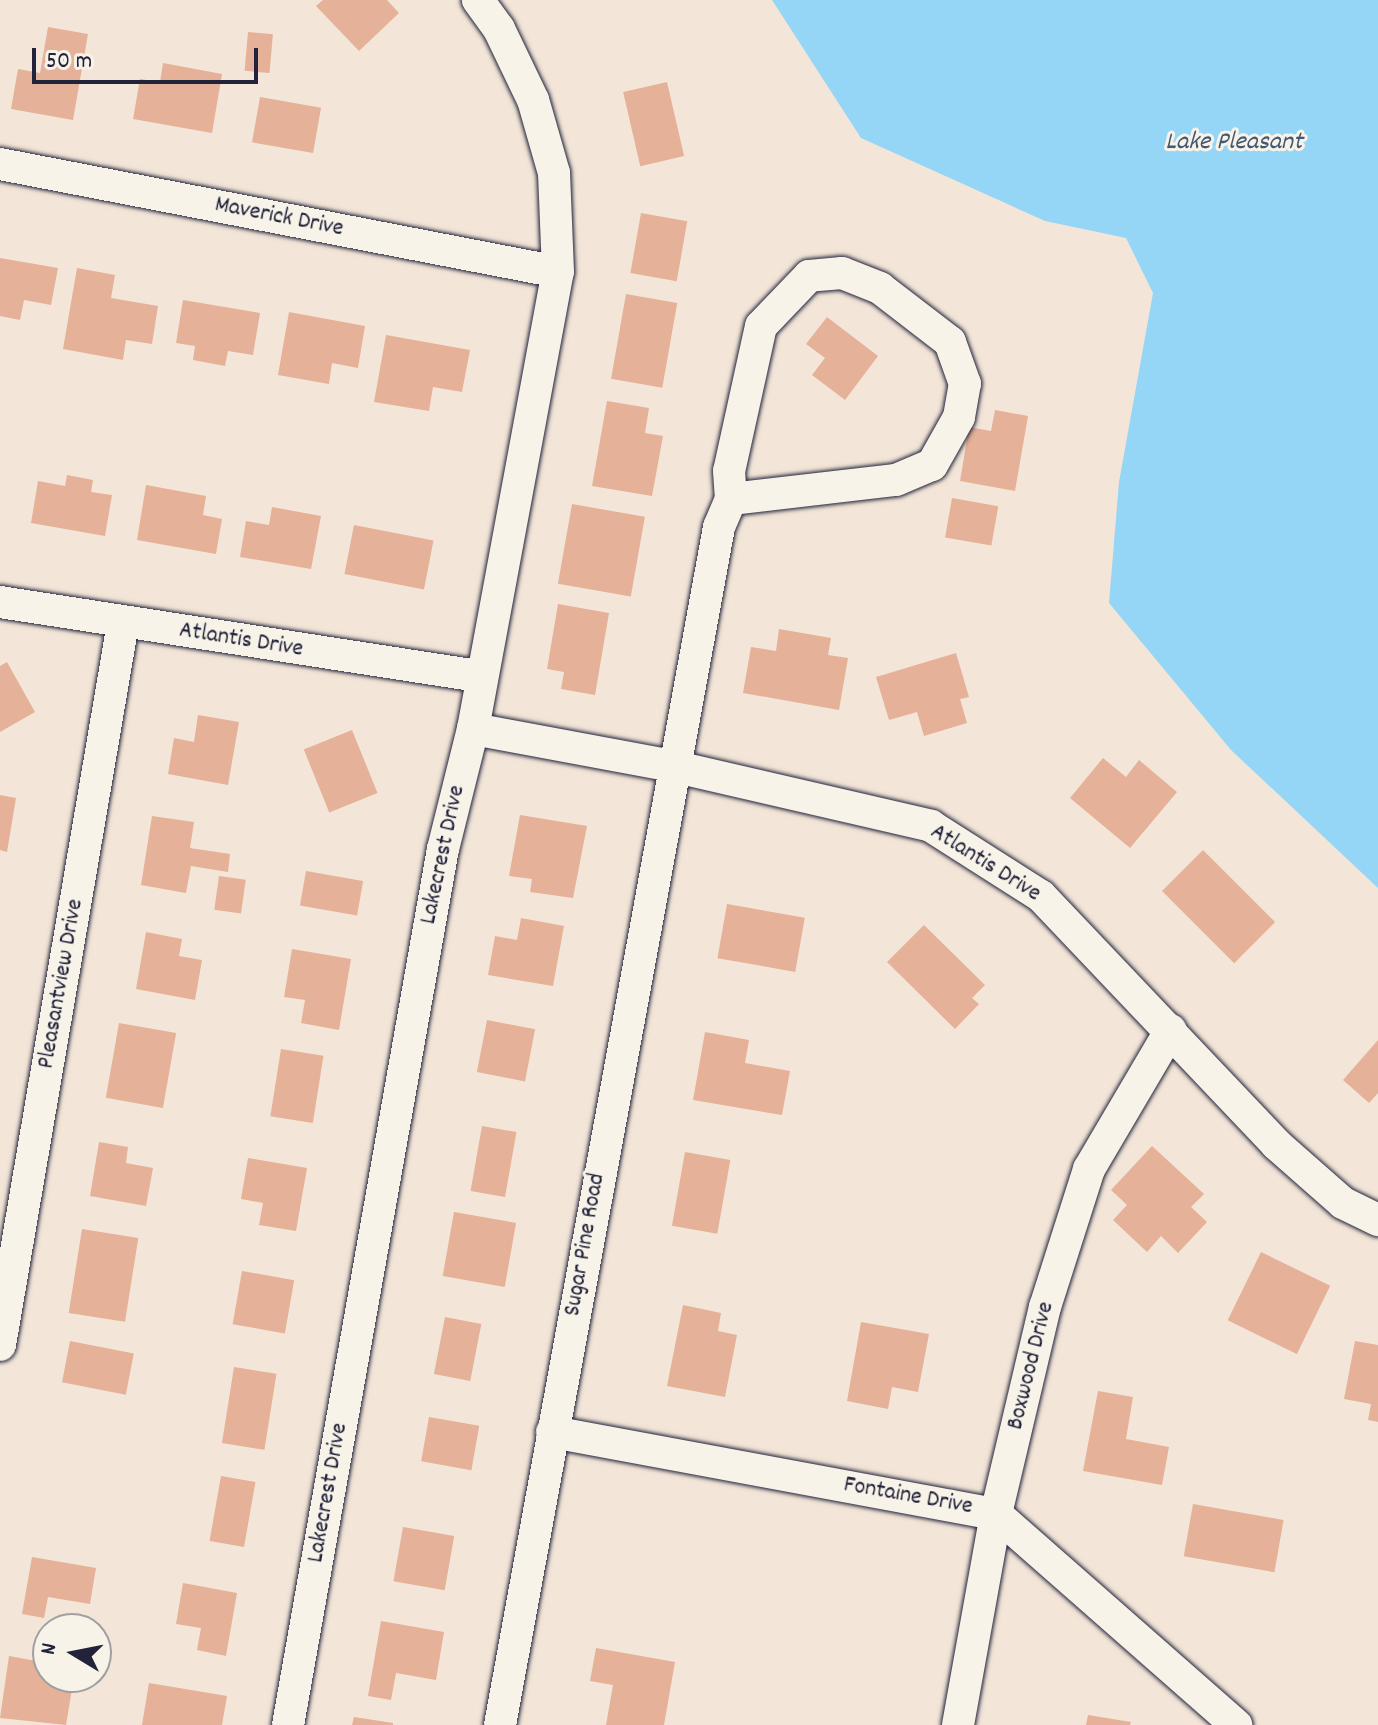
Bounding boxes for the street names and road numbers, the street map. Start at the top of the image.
street label: Maverick Drive [212,191,346,245]
street label: Atlantis Drive [177,617,305,665]
street label: Lakecrest Drive [415,783,473,927]
street label: Atlantis Drive [924,819,1046,909]
street label: Pleasantview Drive [33,897,91,1071]
street label: Sugar Pine Road [559,1171,613,1319]
street label: Boxwood Drive [1002,1299,1062,1433]
street label: Lakecrest Drive [303,1421,355,1565]
street label: Fontaine Drive [841,1471,975,1523]

